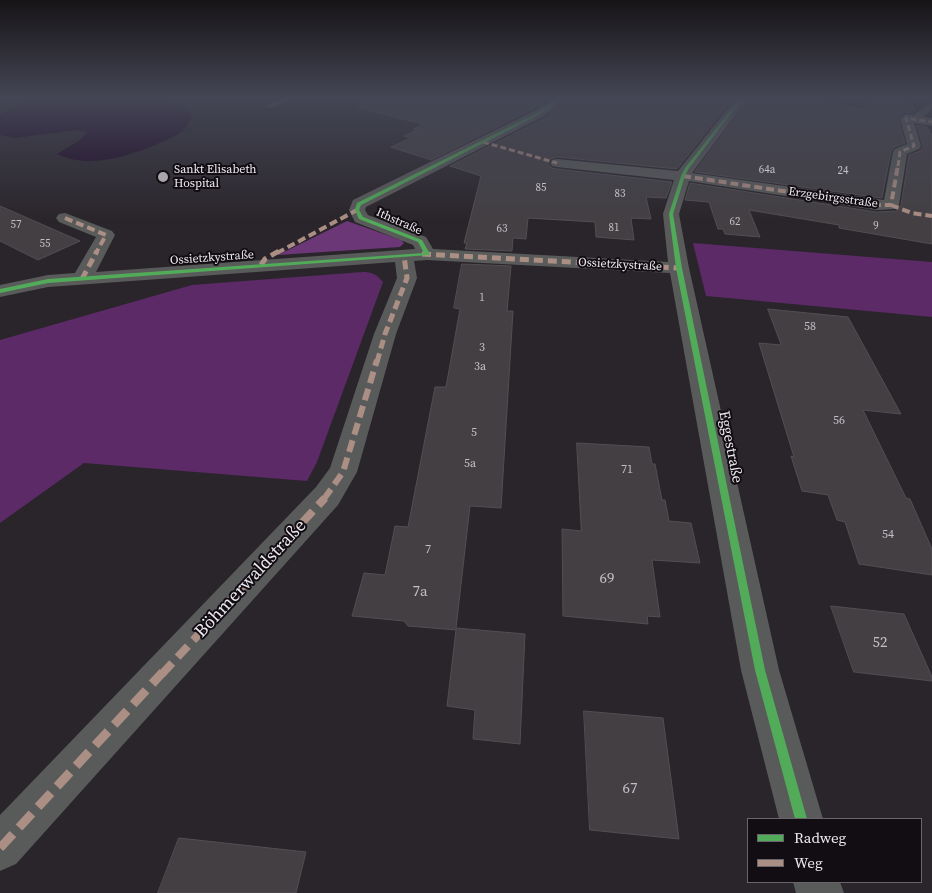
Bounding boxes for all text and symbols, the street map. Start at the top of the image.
place label: Sankt Elisabeth Hospital [174,163,257,191]
house number: 64a [759,163,775,177]
house number: 24 [838,164,848,178]
marker: Sankt Elisabeth Hospital [156,170,170,184]
house number: 85 [536,181,546,195]
street label: Erzgebirgsstraße [787,185,879,211]
house number: 83 [615,187,625,201]
street label: Ithstraße [374,205,424,239]
house number: 62 [730,215,740,229]
house number: 57 [11,218,21,232]
house number: 9 [873,219,879,233]
house number: 81 [609,221,619,235]
house number: 63 [497,222,507,236]
house number: 55 [40,237,50,251]
street label: Ossietzkystraße [170,248,254,268]
street label: Ossietzkystraße [578,256,662,274]
house number: 1 [479,291,485,305]
house number: 58 [804,320,816,334]
house number: 3 [479,341,485,355]
house number: 3a [474,360,486,374]
street label: Eggestraße [714,409,746,485]
house number: 56 [833,414,845,428]
house number: 5 [471,426,477,440]
house number: 5a [464,457,476,471]
house number: 71 [621,463,633,477]
street label: Böhmerwaldstraße [191,516,311,642]
house number: 54 [882,528,894,542]
house number: 7 [425,543,431,557]
house number: 69 [600,570,614,588]
house number: 7a [412,583,428,601]
house number: 52 [873,634,887,652]
house number: 67 [623,780,637,798]
legend [747,818,922,883]
text: Radweg [794,827,846,848]
text: Weg [794,852,823,873]

